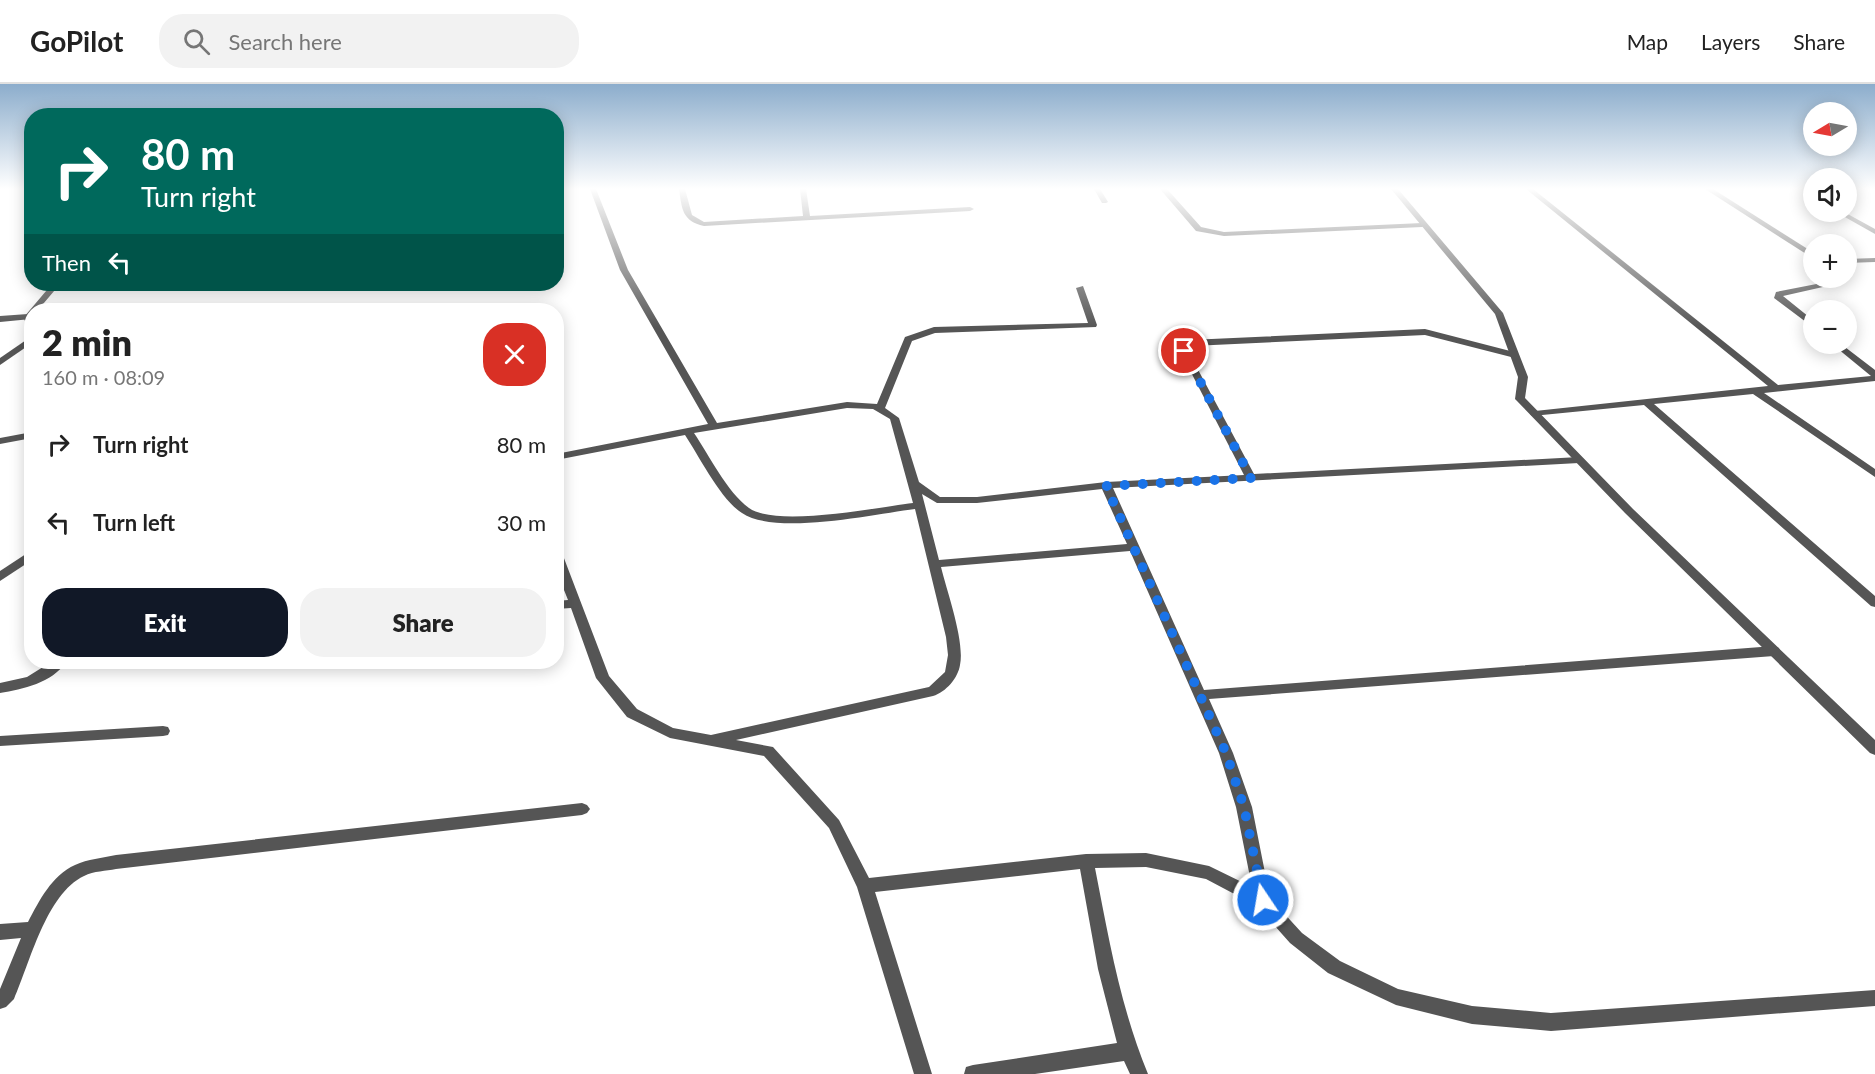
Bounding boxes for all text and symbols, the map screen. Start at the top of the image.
search box [159,14,579,68]
text: GoPilot [30,24,123,58]
icon: search [180,25,213,58]
text: Search here [228,28,342,55]
text: Map [1627,29,1668,54]
text: Layers [1701,29,1760,54]
text: Share [1793,29,1845,54]
north arrow [1803,102,1857,156]
map controls [1803,102,1857,354]
text: 80 m [141,129,235,179]
icon: right [42,132,120,210]
button: sound [1803,168,1857,222]
text: Turn right [141,180,256,213]
button: + [1803,234,1857,288]
icon: left [103,246,136,279]
text: Then [42,249,91,276]
button: − [1803,300,1857,354]
text: 2 min [42,320,132,364]
button: close [483,323,546,386]
pin [1158,325,1209,376]
icon: arrive [1167,334,1200,367]
text: 160 m · 08:09 [42,365,165,389]
icon: right [42,428,75,461]
text: Turn right [93,431,188,458]
text: 80 m [497,431,546,458]
icon: left [42,506,75,539]
text: Turn left [93,509,175,536]
text: 30 m [497,509,546,536]
button: Exit [42,588,288,657]
button: Share [300,588,546,657]
position arrow [1231,868,1295,932]

